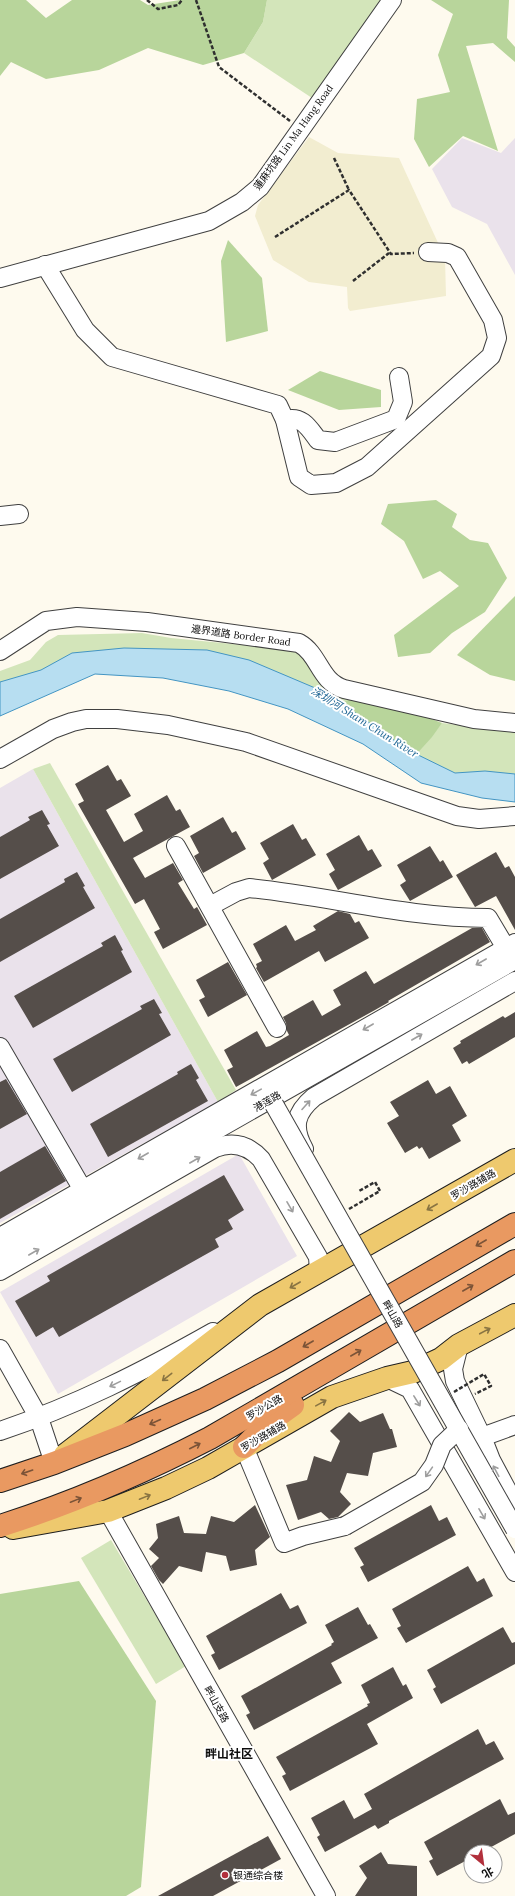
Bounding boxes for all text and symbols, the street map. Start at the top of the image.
street label: 蓮麻坑路 Lin Ma Hang Road [251,82,336,193]
street label: 邊界道路 Border Road [190,622,292,649]
water label: 深圳河 Sham Chun River [309,683,422,761]
one-way arrow [475,959,487,967]
one-way arrow [363,1023,375,1031]
one-way arrow [411,1033,423,1041]
one-way arrow [250,1088,262,1096]
street label: 港莲路 [251,1088,283,1115]
one-way arrow [302,1100,311,1110]
one-way arrow [137,1152,149,1160]
one-way arrow [189,1155,201,1163]
street label: 罗沙路辅路 [448,1166,498,1203]
one-way arrow [286,1201,294,1213]
one-way arrow [426,1204,438,1211]
one-way arrow [475,1240,487,1248]
one-way arrow [28,1247,40,1255]
one-way arrow [289,1282,301,1290]
one-way arrow [462,1283,474,1291]
street label: 畔山路 [379,1298,406,1330]
one-way arrow [479,1327,491,1335]
one-way arrow [302,1340,314,1348]
one-way arrow [350,1348,362,1356]
one-way arrow [161,1373,172,1381]
one-way arrow [110,1381,122,1388]
street label: 罗沙公路 [244,1392,285,1423]
one-way arrow [414,1395,422,1407]
one-way arrow [315,1399,327,1407]
one-way arrow [150,1418,162,1426]
street label: 罗沙路辅路 [238,1418,288,1455]
one-way arrow [188,1442,200,1449]
one-way arrow [492,1465,500,1477]
one-way arrow [425,1466,433,1477]
one-way arrow [21,1469,34,1476]
one-way arrow [138,1492,150,1500]
one-way arrow [70,1495,82,1503]
one-way arrow [478,1508,486,1520]
street label: 畔山支路 [201,1684,232,1725]
district label: 畔山社区 [205,1746,253,1761]
north arrow [463,1844,503,1884]
text: 北 [480,1864,496,1882]
place label: 银通综合楼 [233,1869,283,1882]
marker: 银通综合楼 [220,1870,230,1880]

